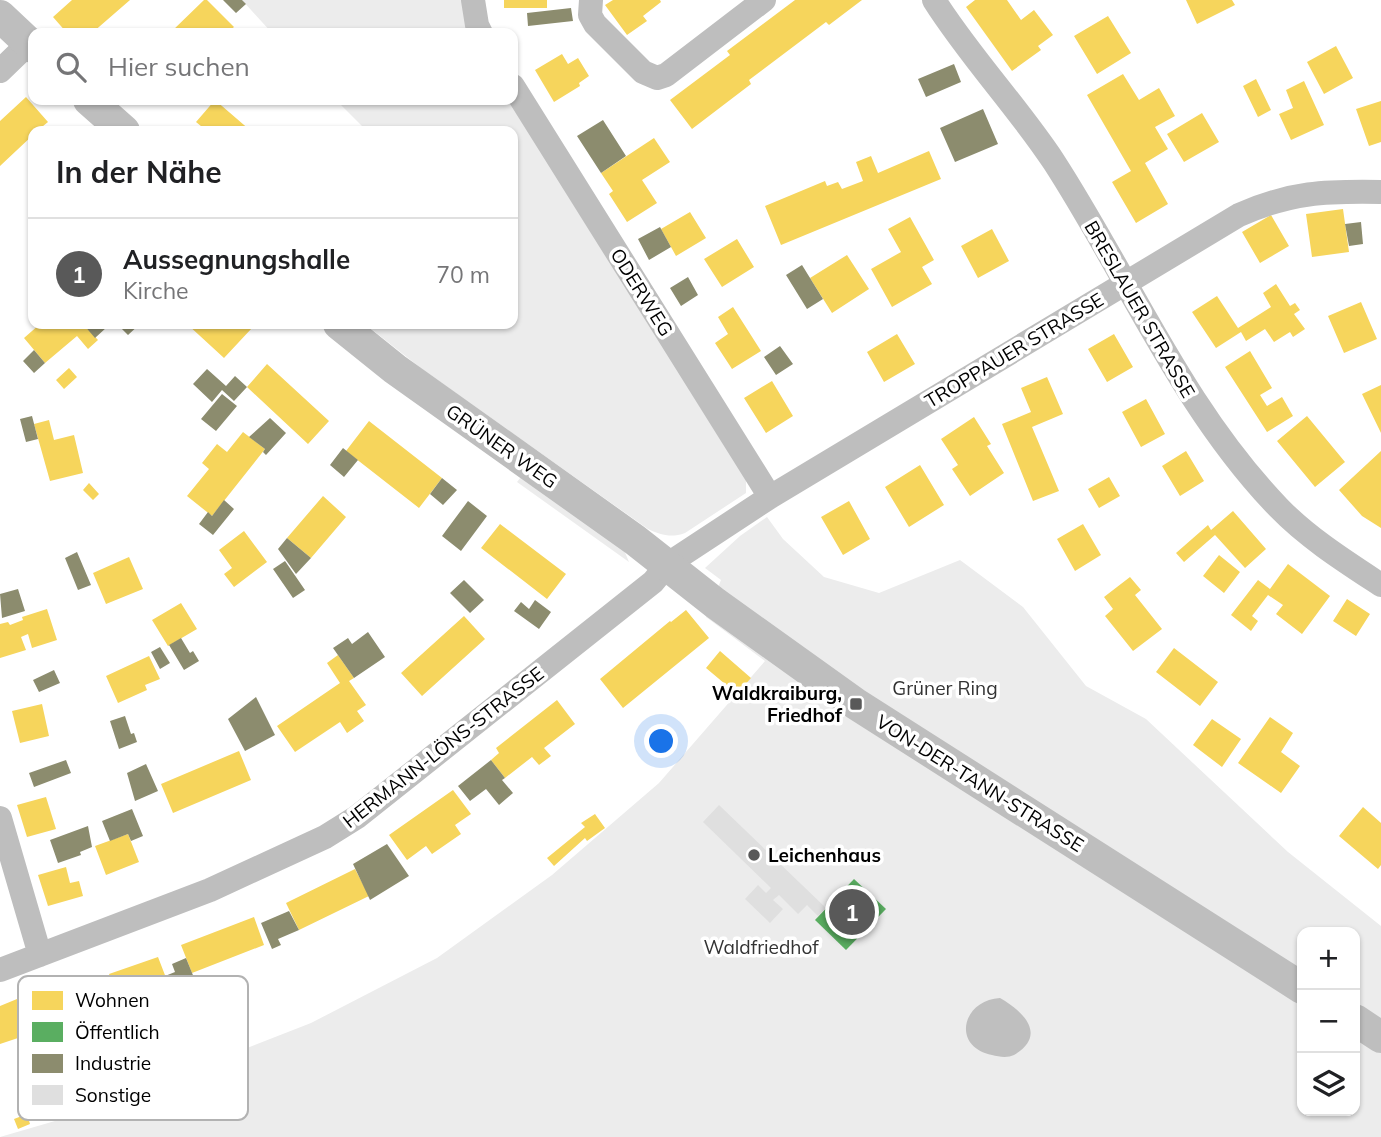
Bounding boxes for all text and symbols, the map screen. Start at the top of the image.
search box [28,28,518,105]
icon: search [52,48,90,86]
text: Hier suchen [108,50,250,83]
text: In der Nähe [56,153,222,191]
street label: BRESLAUER STRASSE [1079,216,1201,402]
text: Aussegnungshalle [123,243,350,276]
street label: ODERWEG [606,244,678,340]
text: 1 [72,260,86,289]
text: 70 m [436,260,490,289]
text: Kirche [123,276,189,305]
street label: TROPPAUER STRASSE [920,287,1108,413]
street label: GRÜNER WEG [442,399,562,493]
street label: HERMANN-LÖNS-STRASSE [338,661,548,833]
park label: Grüner Ring [892,676,998,700]
place label: Waldkraiburg, Friedhof [712,681,843,727]
marker: Waldkraiburg, Friedhof [848,696,864,712]
street label: VON-DER-TANN-STRASSE [872,709,1088,857]
your location [644,724,678,758]
place label: Leichenhaus [768,843,881,867]
marker: Leichenhaus [746,847,762,863]
pin: 1 [829,886,875,938]
map controls [1297,927,1360,1116]
button: + [1297,927,1360,990]
park label: Waldfriedhof [703,935,819,959]
legend [18,976,248,1120]
text: Wohnen [75,988,150,1012]
button: − [1297,990,1360,1053]
text: Öffentlich [75,1020,160,1044]
text: Industrie [75,1051,151,1075]
button: layers [1297,1053,1360,1116]
text: Sonstige [75,1083,151,1107]

